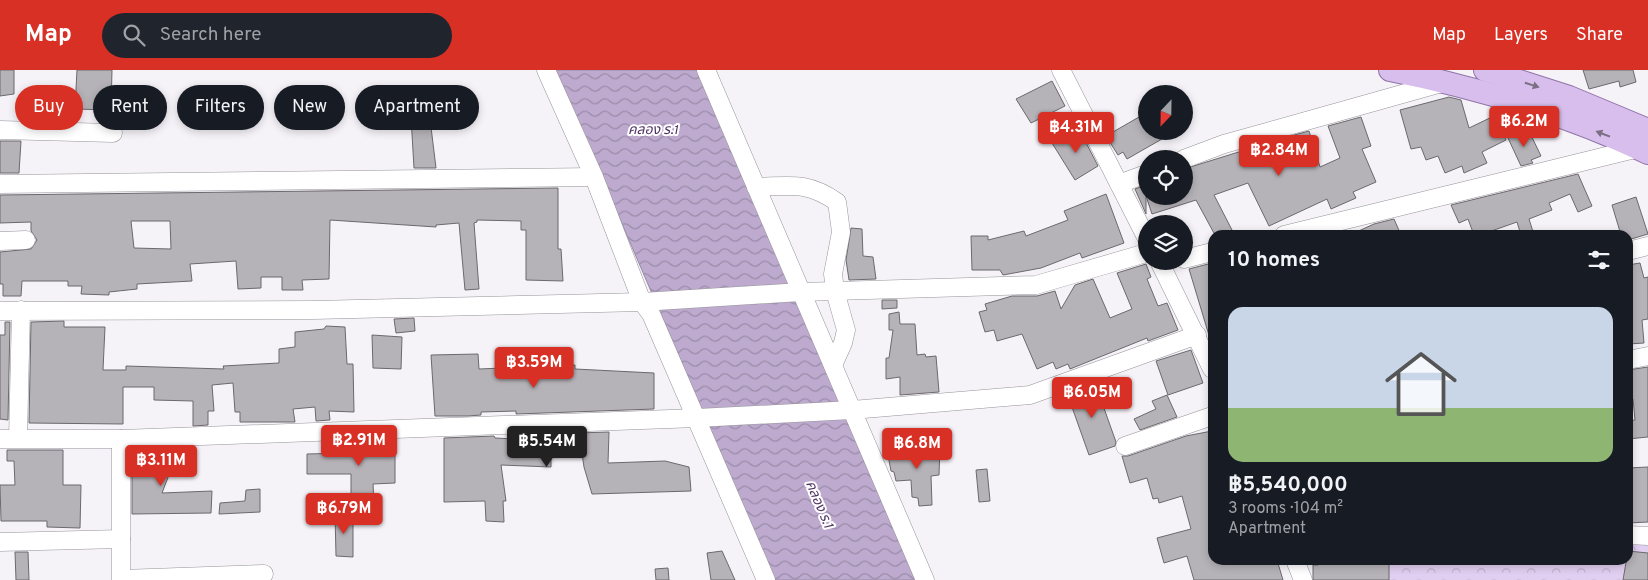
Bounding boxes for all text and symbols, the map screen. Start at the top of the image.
search box [102,13,452,58]
text: Map [25,20,72,50]
icon: search [120,21,148,49]
text: Search here [160,23,261,47]
text: Map [1432,24,1466,47]
text: Layers [1494,24,1548,47]
text: Share [1576,24,1623,47]
one-way arrow [1524,82,1539,89]
chip: Buy [15,85,83,130]
chip: Rent [93,85,167,130]
chip: Filters [177,85,264,130]
chip: New [274,85,345,130]
chip: Apartment [355,85,479,130]
north arrow [1138,85,1192,140]
map controls [1138,85,1193,270]
pin: ฿6.2M [1489,106,1559,148]
pin: ฿4.31M [1035,112,1117,154]
text: ฿6.2M [1500,112,1548,132]
text: ฿4.31M [1049,118,1103,138]
water label: คลอง ร.1 [628,122,678,139]
one-way arrow [1596,130,1610,138]
pin: ฿2.84M [1238,134,1320,177]
text: ฿2.84M [1250,141,1308,161]
button: locate [1138,150,1193,205]
button: layers [1138,215,1193,270]
icon: filters [1585,246,1613,274]
text: 10 homes [1228,247,1320,274]
icon: home [1376,339,1466,429]
pin: ฿3.59M [493,346,575,389]
text: ฿3.59M [506,353,562,373]
pin: ฿6.05M [1051,376,1133,419]
text: ฿6.05M [1063,383,1121,403]
pin: ฿2.91M [318,424,400,467]
pin: ฿5.54M [506,426,588,468]
pin: ฿6.8M [882,428,952,470]
text: ฿2.91M [332,431,386,451]
text: ฿5.54M [518,432,576,452]
text: ฿6.8M [893,434,941,454]
pin: ฿3.11M [120,444,202,487]
text: ฿3.11M [136,451,186,471]
text: ฿5,540,000 [1228,472,1348,499]
water label: คลอง ร.1 [801,478,836,531]
pin: ฿6.79M [303,492,385,535]
text: ฿6.79M [317,499,371,519]
text: 3 rooms · 104 m² [1228,499,1343,519]
text: Apartment [1228,519,1306,539]

